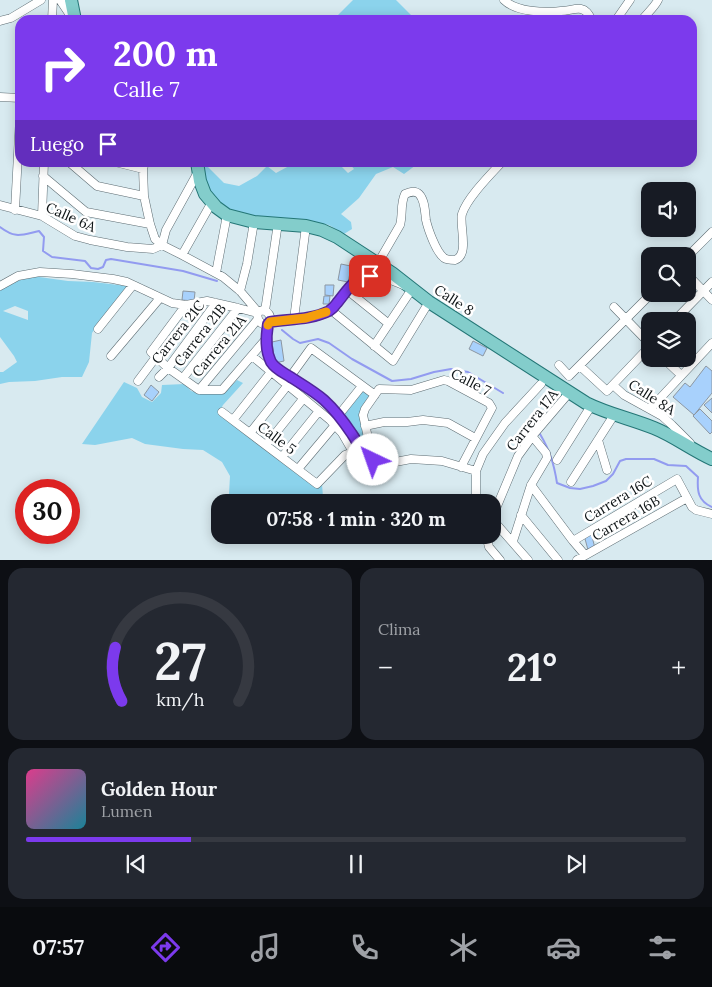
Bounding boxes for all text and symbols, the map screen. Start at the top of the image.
text: 200 m [113,31,218,76]
icon: right [30,35,95,100]
text: Calle 7 [113,75,180,103]
icon: arrive [94,130,122,158]
text: Luego [30,132,84,156]
map controls [641,182,696,367]
button: sound [641,182,696,237]
street label: Calle 6A [43,198,99,236]
button: search [641,247,696,302]
pin [349,255,391,297]
icon: arrive [356,262,384,290]
street label: Calle 8 [431,281,477,320]
street label: Carrera 21C [148,296,209,367]
street label: Carrera 21B [170,300,230,370]
street label: Carrera 21A [188,311,250,381]
button: layers [641,312,696,367]
street label: Calle 7 [448,364,494,400]
street label: Calle 8A [625,375,679,419]
street label: Carrera 17A [502,385,562,455]
street label: Calle 5 [254,418,300,458]
position arrow [346,433,398,485]
street label: Carrera 16C [581,471,656,526]
speed limit sign: 30 [15,479,80,544]
street label: Carrera 16B [589,491,663,545]
text: 07:58 · 1 min · 320 m [266,507,446,531]
text: Clima [378,619,421,639]
text: 27 [154,628,206,694]
text: 21° [507,643,557,691]
text: − [378,650,393,686]
text: + [671,650,686,686]
text: km/h [156,688,204,711]
text: Golden Hour [101,777,217,801]
text: Lumen [101,801,153,821]
icon: previous [122,850,150,878]
icon: pause [342,850,370,878]
icon: next [562,850,590,878]
icon: directions [148,930,183,965]
icon: music [248,930,283,965]
icon: phone [347,930,382,965]
icon: climate [446,930,481,965]
icon: car [546,930,581,965]
icon: filters [645,930,680,965]
text: 07:57 [32,933,84,961]

